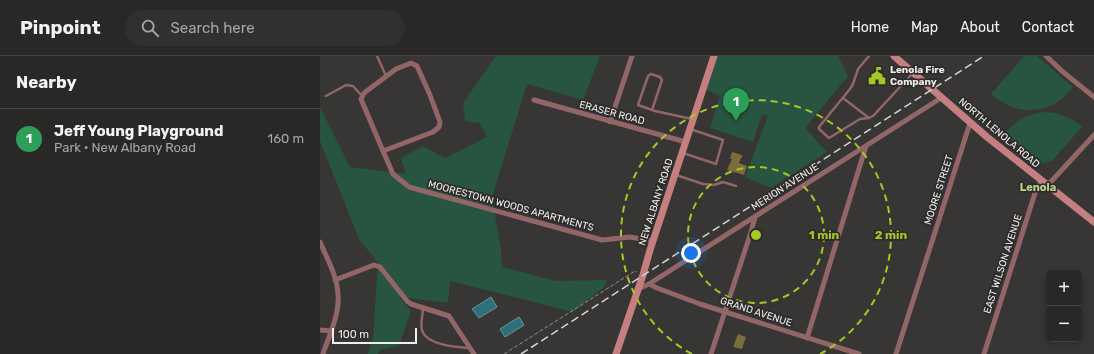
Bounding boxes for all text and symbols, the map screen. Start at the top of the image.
search box [125,10,405,46]
text: Pinpoint [20,16,101,39]
icon: search [139,17,161,39]
text: Search here [171,19,255,37]
text: Home [851,19,889,36]
text: Map [911,19,938,36]
text: About [960,19,1000,36]
text: Contact [1022,19,1074,36]
place label: Lenola Fire Company [890,64,945,88]
public building icon: Lenola Fire Company [867,66,887,86]
text: Nearby [16,72,77,92]
pin: 1 [723,88,749,121]
street label: NORTH LENOLA ROAD [956,96,1042,171]
street label: ERASER ROAD [578,98,646,128]
text: Jeff Young Playground [54,122,223,140]
text: 1 [26,131,32,146]
text: 160 m [268,131,304,146]
text: Park · New Albany Road [54,140,196,155]
street label: MOORE STREET [922,153,956,227]
street label: NEW ALBANY ROAD [636,157,676,247]
street label: MERION AVENUE [749,161,821,213]
street label: MOORESTOWN WOODS APARTMENTS [427,178,595,234]
district label: Lenola [1020,181,1056,194]
street label: EAST WILSON AVENUE [981,213,1025,315]
centre of rings [749,228,763,242]
text: 1 min [809,228,840,242]
text: 2 min [875,228,908,242]
your location [681,243,701,263]
map controls [1046,270,1082,342]
button: + [1046,270,1082,306]
street label: GRAND AVENUE [719,295,793,329]
button: − [1046,306,1082,342]
scale bar [332,326,417,345]
text: 100 m [338,328,369,341]

